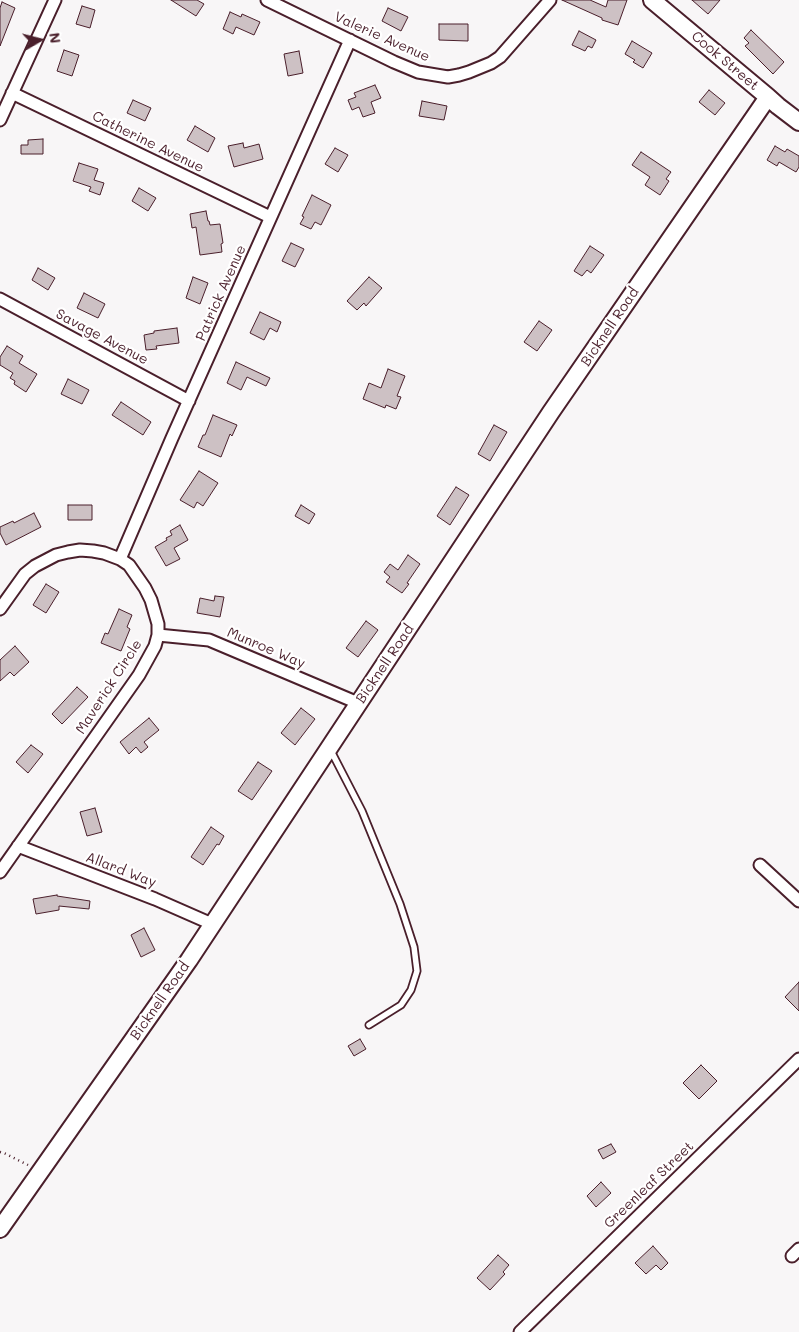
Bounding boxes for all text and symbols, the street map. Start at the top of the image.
street label: Valerie Avenue [332,8,432,66]
north arrow [15,15,65,65]
street label: Cook Street [688,28,762,94]
text: N [45,31,65,44]
street label: Catherine Avenue [89,108,207,176]
street label: Patrick Avenue [192,242,250,344]
street label: Bicknell Road [577,284,643,370]
street label: Savage Avenue [53,306,151,368]
street label: Bicknell Road [352,621,418,707]
street label: Munroe Way [224,624,308,672]
street label: Maverick Circle [72,637,146,737]
street label: Allard Way [83,849,159,891]
street label: Bicknell Road [127,959,193,1043]
street label: Greenleaf Street [601,1138,697,1232]

